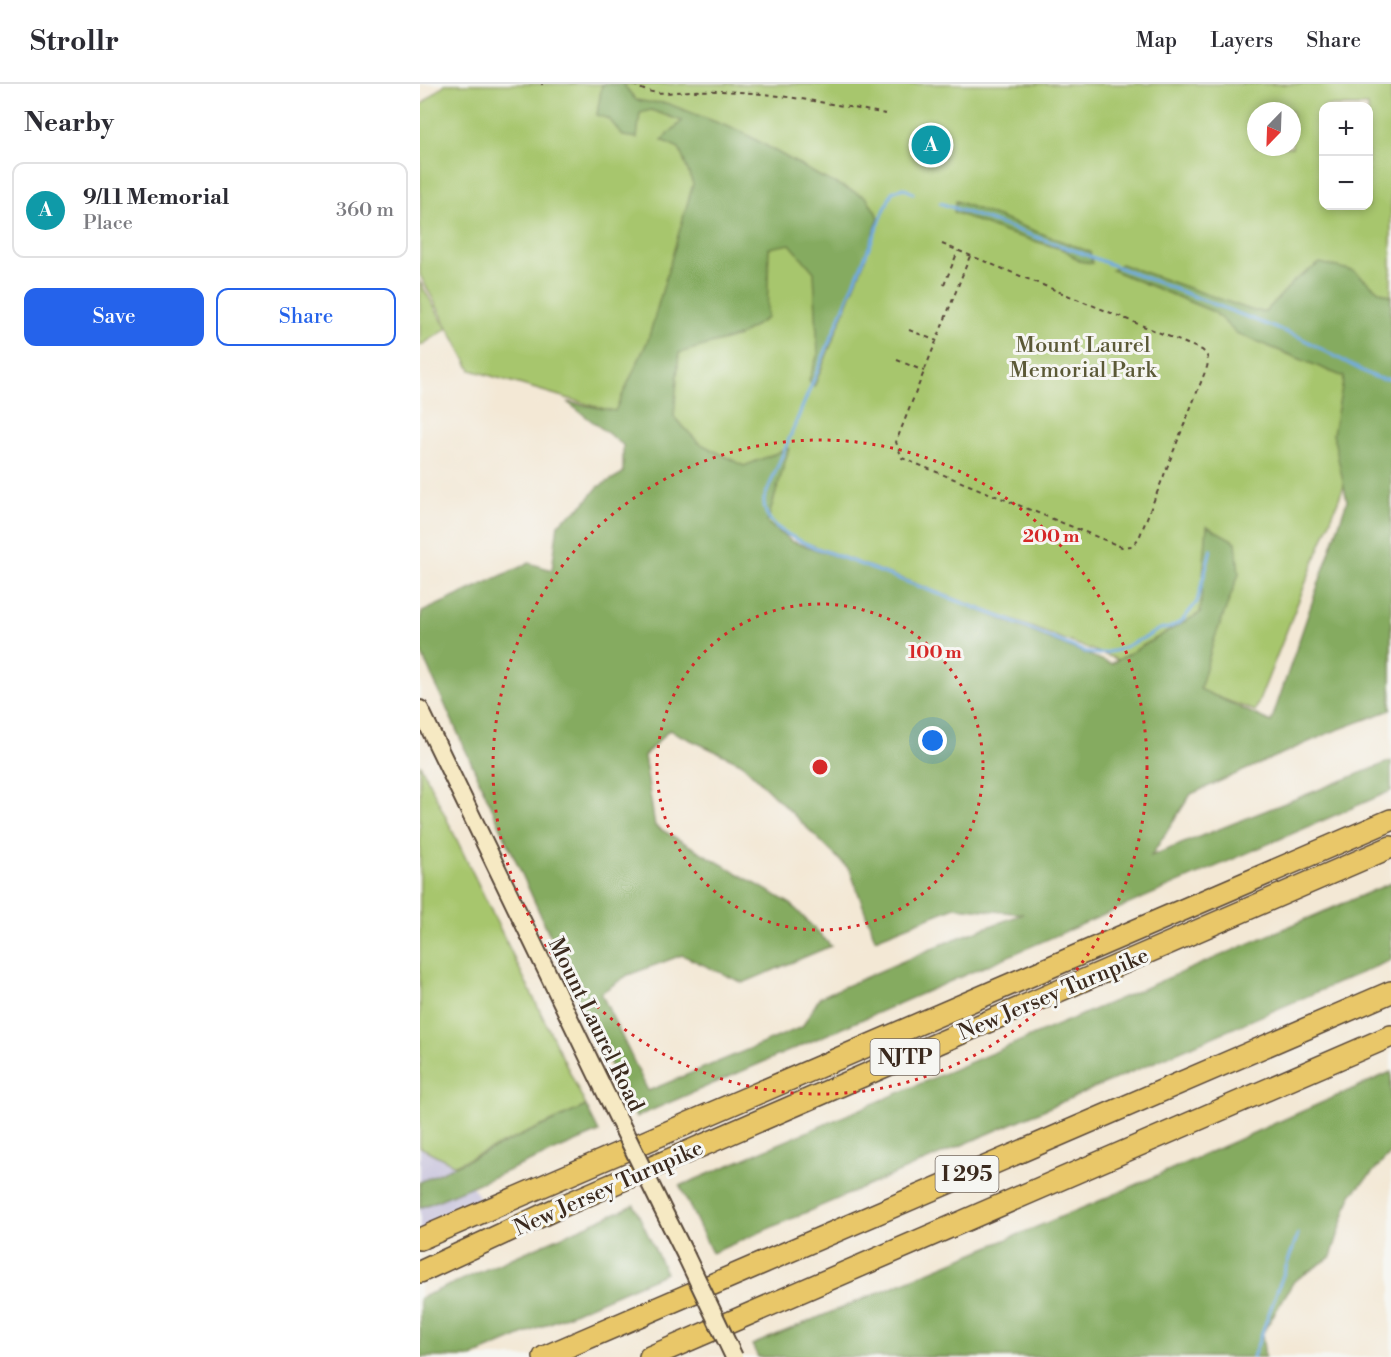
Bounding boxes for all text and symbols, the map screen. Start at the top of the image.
text: Strollr [30,24,119,59]
text: Map [1136,28,1177,54]
text: Layers [1210,28,1273,54]
text: Share [1306,28,1361,54]
north arrow [1247,102,1301,156]
map controls [1319,102,1373,210]
button: + [1319,102,1373,156]
text: Nearby [24,107,114,139]
pin: A [912,122,950,168]
button: − [1319,156,1373,210]
text: 9/11 Memorial [83,184,229,211]
text: A [38,198,53,223]
text: 360 m [336,198,394,223]
text: Place [83,211,133,236]
button: Save [24,288,204,346]
button: Share [216,288,396,346]
park label: Mount Laurel Memorial Park [1009,332,1158,384]
text: 200 m [1023,525,1080,548]
text: 100 m [908,641,962,664]
your location [918,726,947,755]
centre of rings [810,757,830,777]
street label: Mount Laurel Road [542,933,650,1117]
street label: New Jersey Turnpike [954,942,1153,1047]
road number: NJTP [870,1039,940,1075]
street label: New Jersey Turnpike [510,1134,707,1242]
road number: I 295 [936,1156,998,1192]

